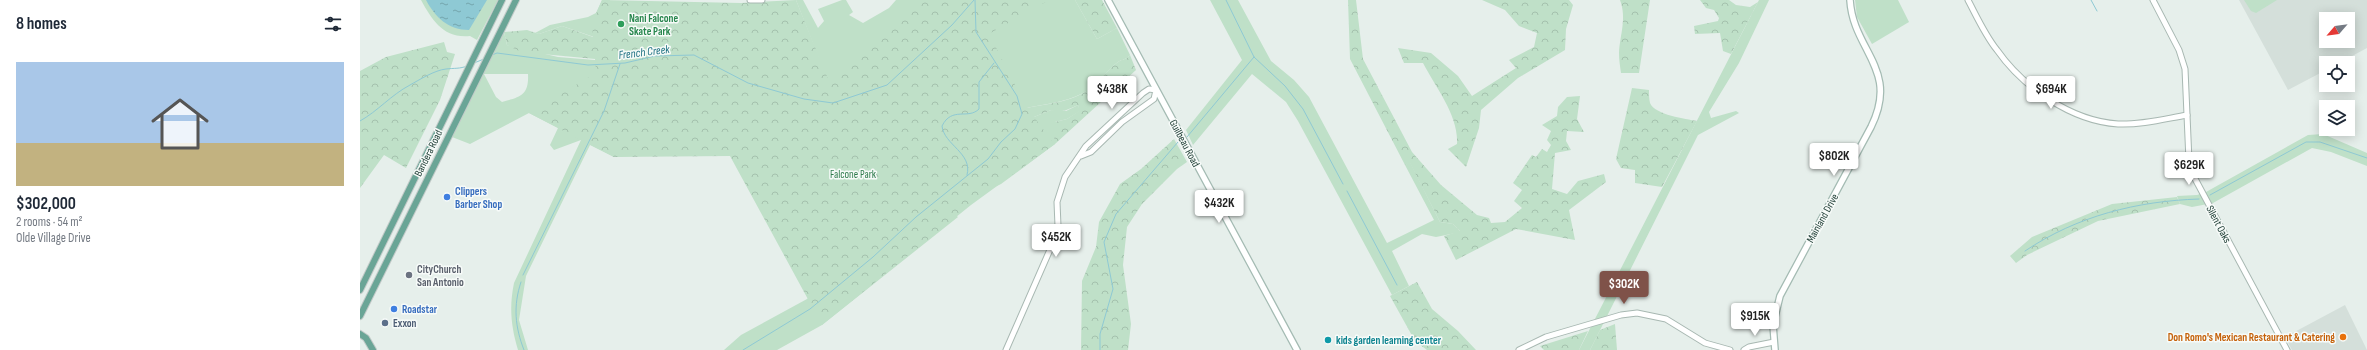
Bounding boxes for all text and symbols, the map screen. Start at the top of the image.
place label: Nani Falcone Skate Park [629,12,678,38]
north arrow [2319,12,2355,48]
map controls [2319,12,2355,136]
icon: filters [322,13,344,35]
text: 8 homes [16,14,67,34]
marker: Nani Falcone Skate Park [616,19,626,29]
water label: French Creek [618,42,671,63]
button: locate [2319,56,2355,92]
pin: $438K [1084,76,1140,110]
pin: $694K [2023,76,2079,110]
text: $438K [1096,81,1128,97]
text: $694K [2035,81,2067,97]
icon: home [144,88,216,160]
button: layers [2319,100,2355,136]
street label: Guilbeau Road [1167,117,1203,170]
street label: Bandera Road [412,127,445,179]
pin: $802K [1806,143,1862,177]
text: $802K [1818,148,1850,164]
pin: $629K [2161,152,2217,186]
text: $629K [2173,157,2205,173]
park label: Falcone Park [830,168,877,181]
place label: Clippers Barber Shop [455,185,502,211]
pin: $432K [1191,190,1247,224]
street label: Mainland Drive [1804,191,1841,245]
marker: Clippers Barber Shop [442,192,452,202]
text: $302,000 [16,194,76,214]
text: $432K [1204,195,1234,211]
street label: Silent Oaks [2203,203,2234,245]
text: 2 rooms · 54 m² [16,214,83,230]
pin: $452K [1028,224,1084,258]
text: $452K [1041,229,1071,245]
text: Olde Village Drive [16,230,91,246]
place label: CityChurch San Antonio [417,263,464,289]
marker: CityChurch San Antonio [404,270,414,280]
pin: $302K [1596,271,1652,305]
text: $302K [1609,276,1639,292]
place label: Roadstar [402,303,438,316]
pin: $915K [1727,303,1783,337]
marker: Roadstar [389,304,399,314]
text: $915K [1740,308,1770,324]
place label: Exxon [393,317,417,330]
marker: Exxon [380,318,390,328]
place label: Don Romo's Mexican Restaurant & Catering [2168,331,2335,344]
marker: Don Romo's Mexican Restaurant & Catering [2338,332,2348,342]
place label: kids garden learning center [1336,334,1442,347]
marker: kids garden learning center [1323,335,1333,345]

